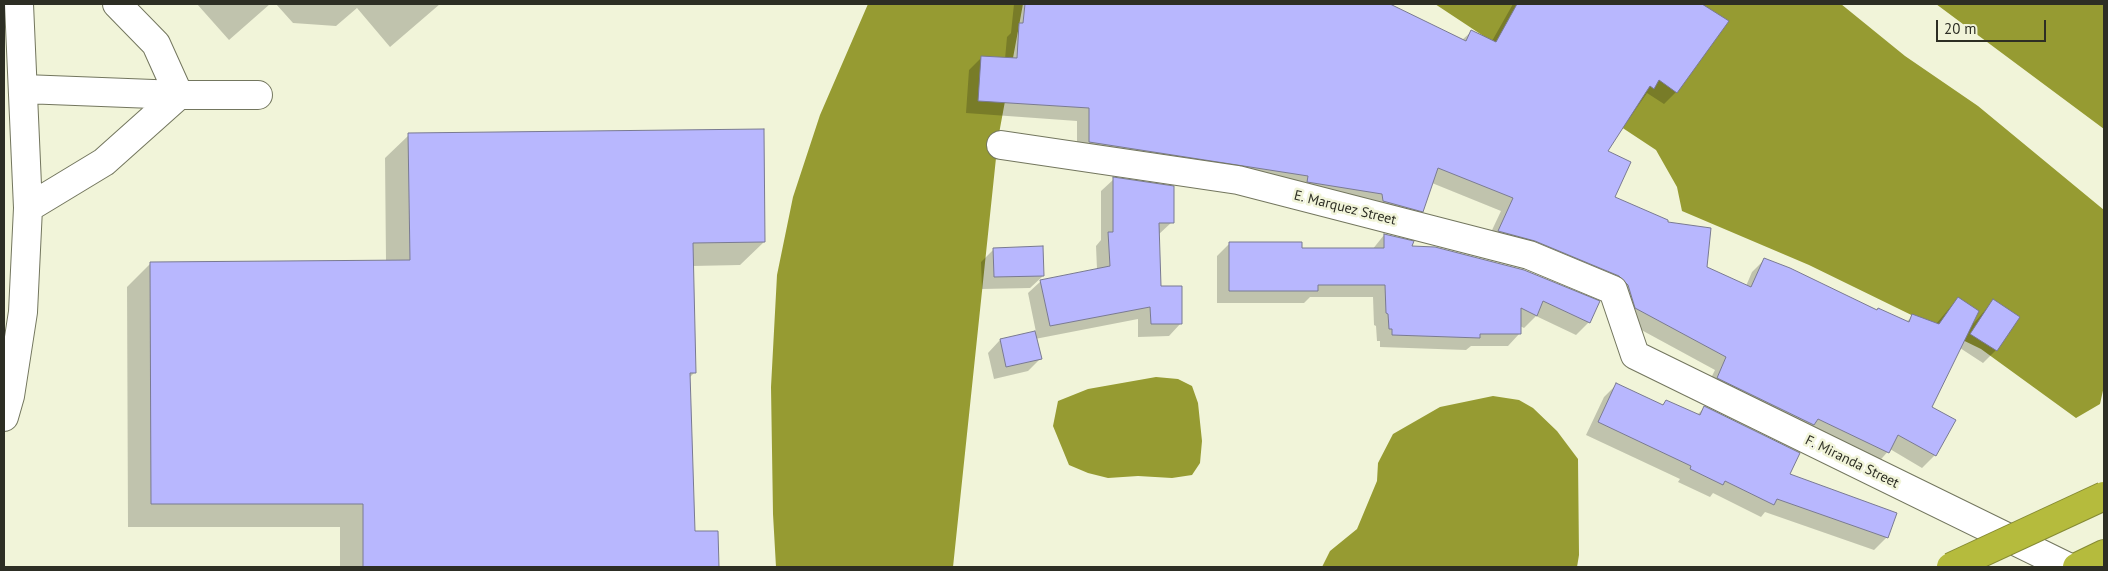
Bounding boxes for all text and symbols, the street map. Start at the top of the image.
scale bar [1938,10,2048,42]
text: 20 m [1944,19,1977,38]
street label: E. Marquez Street [1292,187,1398,229]
street label: F. Miranda Street [1802,432,1902,492]

